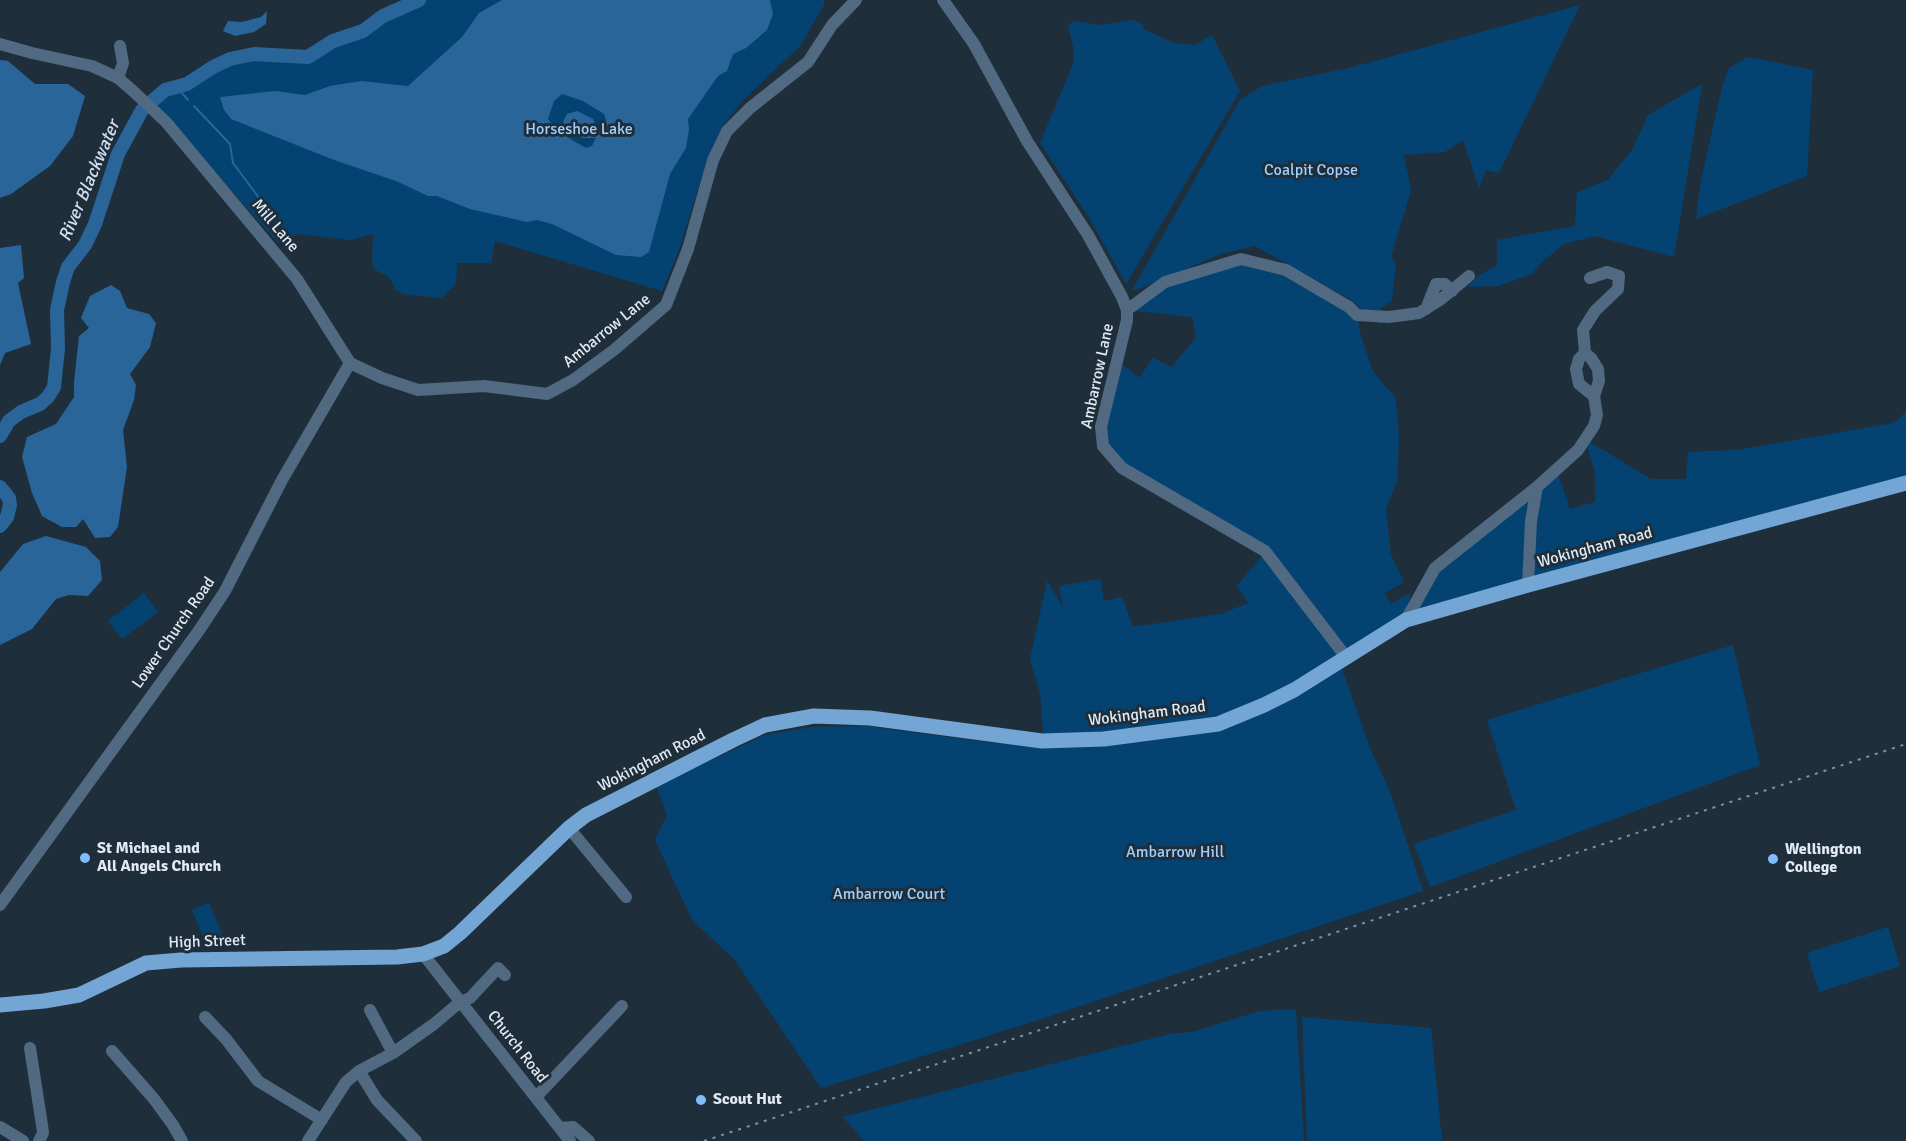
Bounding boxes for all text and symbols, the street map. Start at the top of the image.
water label: River Blackwater [55,117,125,245]
park label: Horseshoe Lake [525,120,633,140]
park label: Coalpit Copse [1264,161,1358,181]
street label: Mill Lane [247,196,303,256]
street label: Ambarrow Lane [559,290,655,372]
street label: Ambarrow Lane [1078,322,1118,430]
street label: Wokingham Road [1535,523,1655,573]
street label: Lower Church Road [128,574,220,692]
street label: Wokingham Road [1087,697,1207,731]
street label: Wokingham Road [595,726,709,796]
place label: St Michael and All Angels Church [97,839,221,877]
place label: Wellington College [1785,840,1862,878]
park label: Ambarrow Hill [1126,843,1224,863]
marker: St Michael and All Angels Church [78,851,92,865]
marker: Wellington College [1766,852,1780,866]
park label: Ambarrow Court [833,885,945,905]
street label: High Street [168,931,246,953]
street label: Church Road [483,1007,551,1087]
place label: Scout Hut [713,1090,782,1110]
marker: Scout Hut [694,1093,708,1107]

